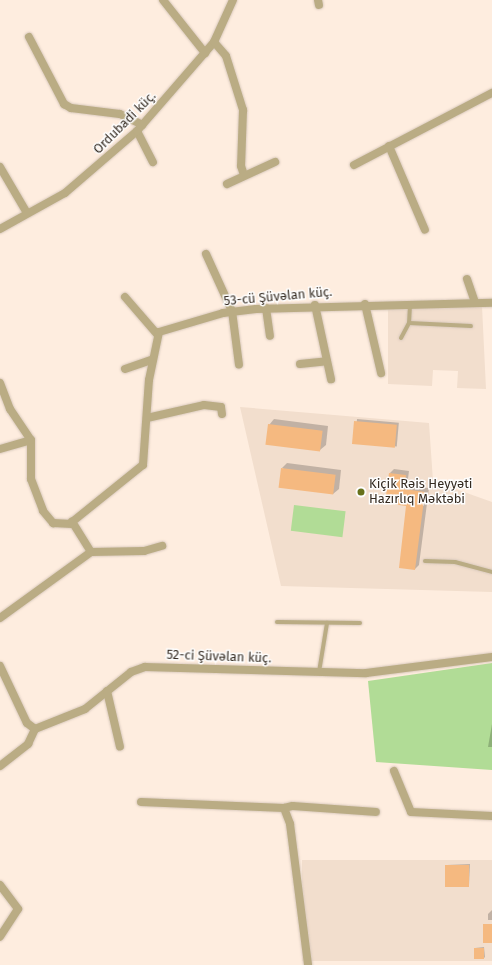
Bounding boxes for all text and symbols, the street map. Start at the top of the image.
street label: Ordubadi küç. [90,88,160,158]
street label: 53-cü Şüvəlan küç. [223,284,333,310]
place label: Kiçik Rəis Heyyəti Hazırlıq Məktəbi [369,477,473,508]
marker: Kiçik Rəis Heyyəti Hazırlıq Məktəbi [356,487,366,497]
street label: 52-ci Şüvəlan küç. [166,647,272,667]

